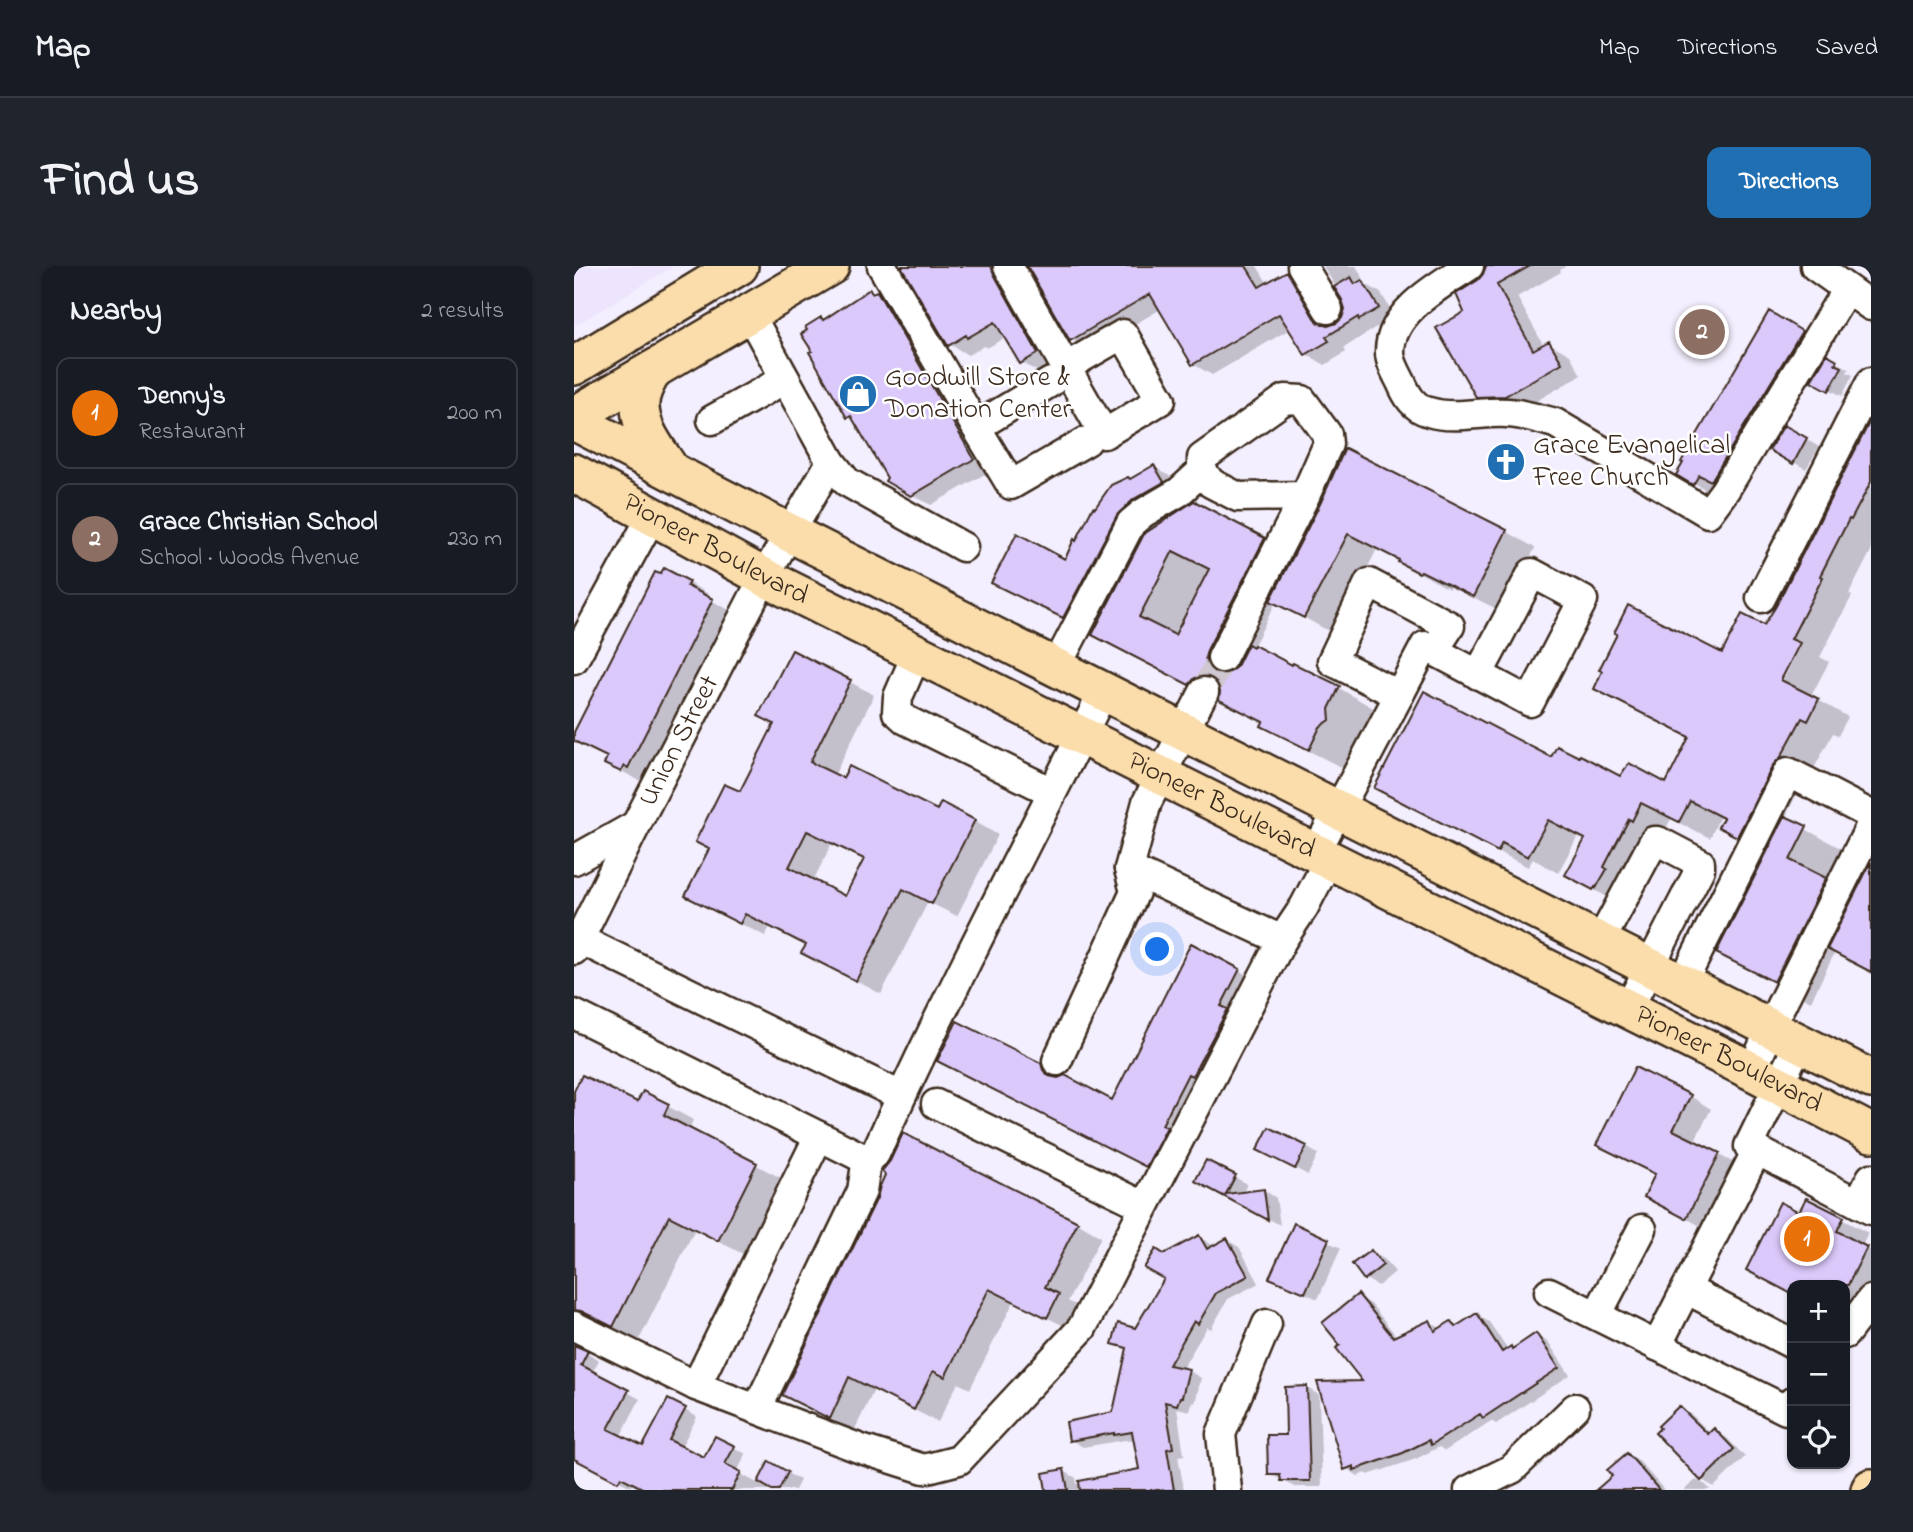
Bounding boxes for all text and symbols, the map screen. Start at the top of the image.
text: Map [35,24,91,72]
text: Map [1599,31,1640,66]
text: Directions [1678,31,1777,66]
text: Saved [1815,31,1878,66]
text: Find us [42,146,199,218]
button: Directions [1707,147,1871,218]
text: Nearby [70,290,162,334]
text: 2 results [421,295,504,328]
pin: 2 [1679,306,1725,358]
place label: Goodwill Store & Donation Center [884,358,1072,431]
shop icon: Goodwill Store & Donation Center [837,373,879,415]
text: Denny's [139,378,226,416]
text: 1 [91,397,99,430]
text: 200 m [447,397,502,430]
text: Restaurant [139,416,246,449]
place label: Grace Evangelical Free Church [1532,426,1730,499]
church icon: Grace Evangelical Free Church [1485,441,1527,483]
street label: Pioneer Boulevard [615,483,816,617]
text: Grace Christian School [139,504,378,542]
text: 2 [89,523,101,556]
text: 230 m [448,523,502,556]
text: School · Woods Avenue [139,542,359,575]
street label: Union Street [628,668,730,814]
street label: Pioneer Boulevard [1120,741,1323,870]
your location [1140,932,1174,966]
street label: Pioneer Boulevard [1627,995,1830,1125]
pin: 1 [1784,1213,1830,1265]
map controls [1787,1280,1850,1469]
button: + [1787,1280,1850,1343]
button: − [1787,1343,1850,1406]
button: locate [1787,1406,1850,1469]

